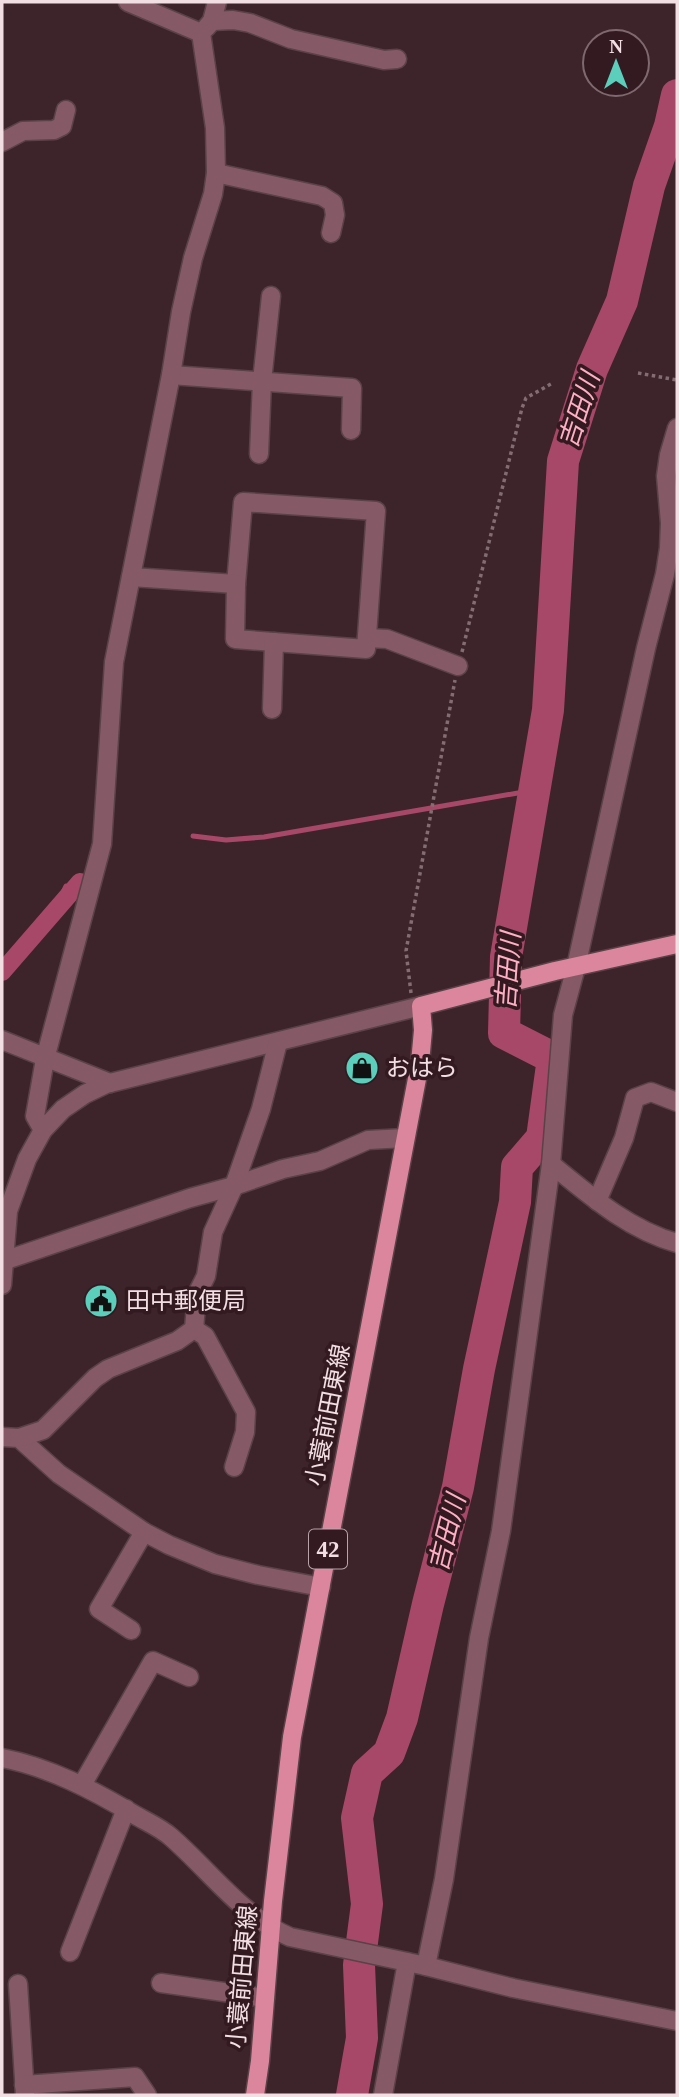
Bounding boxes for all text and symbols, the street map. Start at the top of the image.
north arrow [581,28,651,98]
text: N [609,36,623,57]
water label: 吉田川 [554,366,606,452]
water label: 吉田川 [491,928,526,1011]
shop icon: おはら [343,1049,381,1087]
place label: おはら [386,1055,458,1081]
public building icon: 田中郵便局 [82,1282,120,1320]
place label: 田中郵便局 [126,1288,246,1314]
street label: 小蓑前田東線 [302,1342,354,1488]
water label: 吉田川 [424,1489,472,1574]
road number: 42 [309,1530,347,1568]
street label: 小蓑前田東線 [223,1904,261,2050]

